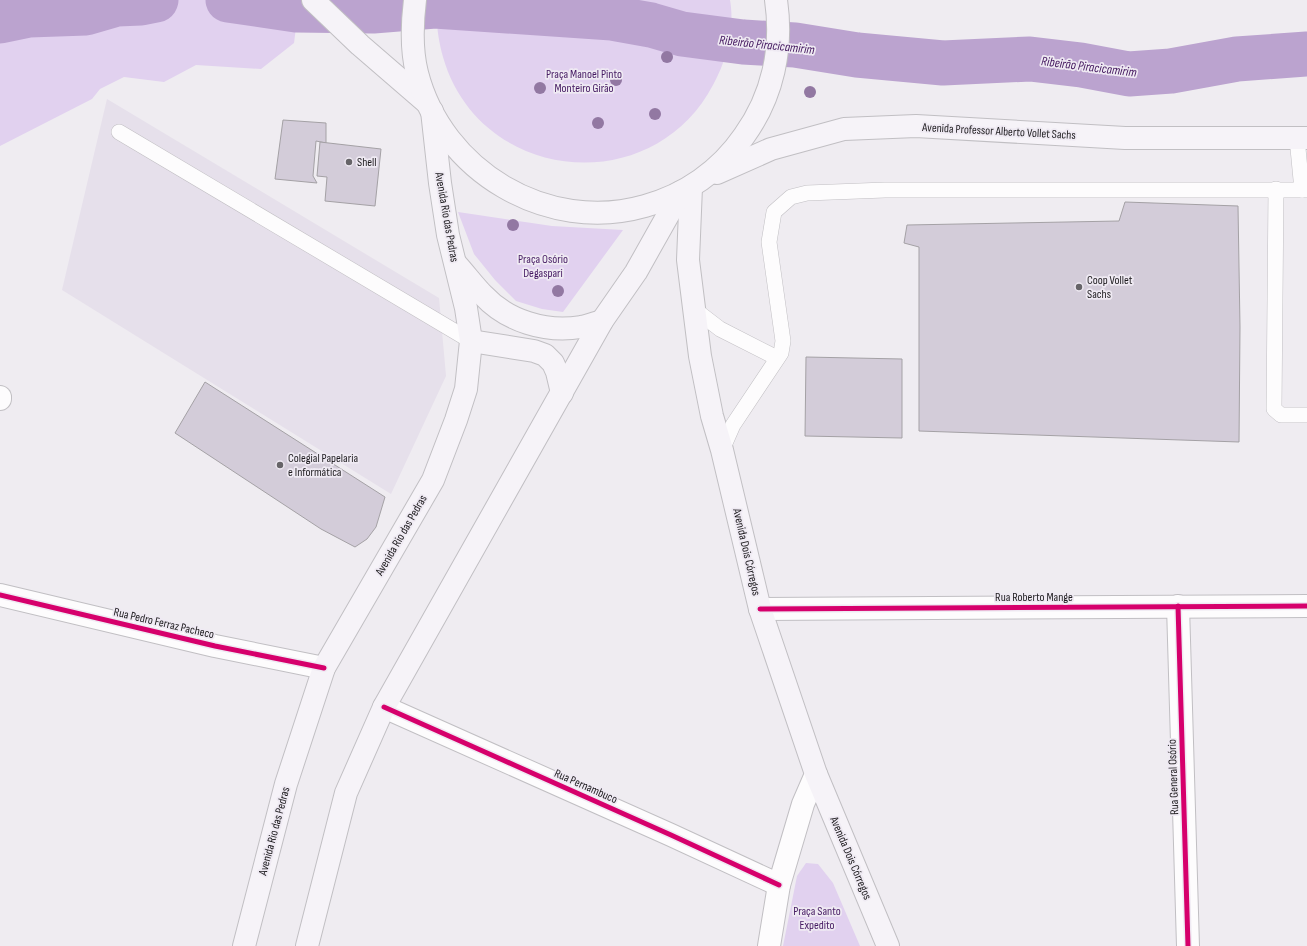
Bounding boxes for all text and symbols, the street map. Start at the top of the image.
water label: Ribeirão Piracicamirim [718,32,815,58]
water label: Ribeirão Piracicamirim [1040,53,1138,81]
park label: Praça Manoel Pinto Monteiro Girão [546,67,622,96]
street label: Avenida Professor Alberto Vollet Sachs [921,120,1076,143]
place label: Shell [357,155,377,170]
marker: Shell [344,157,354,167]
street label: Avenida Rio das Pedras [431,170,462,263]
park label: Praça Osório Degaspari [518,252,568,281]
place label: Coop Vollet Sachs [1087,273,1133,302]
marker: Coop Vollet Sachs [1074,282,1084,292]
place label: Colegial Papelaria e Informática [288,451,358,480]
marker: Colegial Papelaria e Informática [275,460,285,470]
street label: Avenida Rio das Pedras [372,492,431,579]
street label: Avenida Dois Córregos [729,506,764,597]
street label: Rua Roberto Mange [995,590,1073,605]
street label: Rua Pedro Ferraz Pacheco [112,605,216,642]
street label: Rua General Osório [1165,739,1182,815]
street label: Rua Pernambuco [552,766,620,807]
street label: Avenida Rio das Pedras [255,785,293,878]
street label: Avenida Dois Córregos [826,813,875,902]
park label: Praça Santo Expedito [793,904,841,933]

